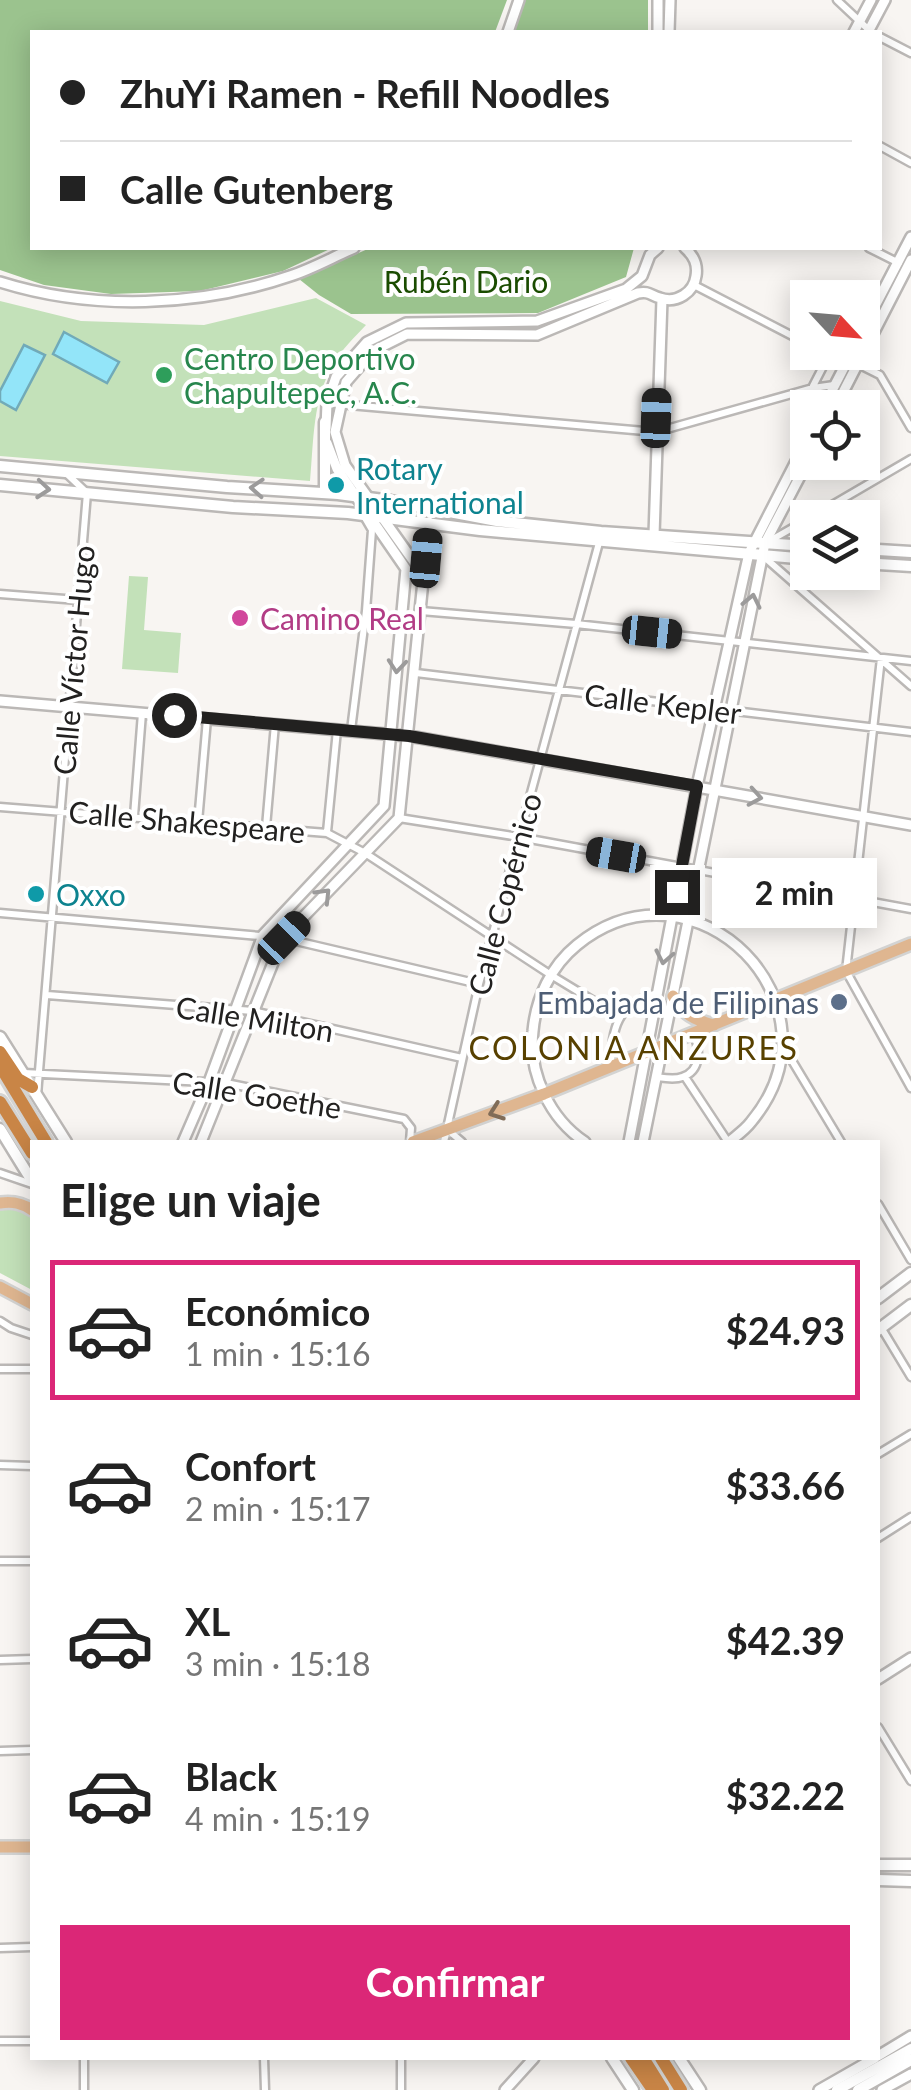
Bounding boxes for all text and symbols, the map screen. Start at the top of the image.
text: ZhuYi Ramen - Refill Noodles [120,70,610,116]
text: Calle Gutenberg [120,166,393,212]
park label: Rubén Dario [384,263,548,299]
north arrow [790,280,880,370]
map controls [790,280,880,590]
place label: Centro Deportivo Chapultepec, A.C. [184,340,417,410]
marker: Centro Deportivo Chapultepec, A.C. [153,364,175,386]
car [640,387,672,449]
button: locate [790,390,880,480]
place label: Rotary International [356,450,524,520]
marker: Rotary International [325,474,347,496]
one-way arrow [36,478,52,499]
one-way arrow [248,478,264,500]
button: layers [790,500,880,590]
car [408,527,444,589]
street label: Calle Víctor Hugo [45,544,101,776]
one-way arrow [741,593,762,610]
place label: Camino Real [260,600,424,636]
marker: Camino Real [229,607,251,629]
car [621,614,683,650]
one-way arrow [386,659,408,675]
street label: Calle Kepler [582,676,744,730]
route start [152,693,197,738]
one-way arrow [747,786,763,807]
street label: Calle Copérnico [460,789,548,999]
street label: Calle Shakespeare [67,793,307,849]
car [584,835,648,875]
callout: 2 min [712,857,877,927]
route end [655,870,700,915]
text: 2 min [755,873,834,912]
place label: Oxxo [56,876,126,912]
marker: Oxxo [25,883,47,905]
one-way arrow [312,889,330,907]
car [252,906,316,970]
one-way arrow [655,948,676,965]
place label: Embajada de Filipinas [537,984,819,1020]
street label: Calle Milton [174,988,336,1048]
marker: Embajada de Filipinas [828,991,850,1013]
district label: COLONIA ANZURES [469,1028,799,1067]
street label: Calle Goethe [170,1063,344,1125]
one-way arrow [489,1100,506,1120]
text: Elige un viaje [60,1173,321,1227]
icon: car [65,1285,155,1375]
text: Económico [185,1288,370,1334]
text: $24.93 [726,1307,845,1353]
text: 1 min · 15:16 [185,1334,371,1373]
icon: car [65,1440,155,1530]
text: Confort [185,1443,316,1489]
text: $33.66 [726,1462,845,1508]
text: 2 min · 15:17 [185,1489,371,1528]
icon: car [65,1595,155,1685]
text: XL [185,1598,230,1644]
text: $42.39 [726,1617,845,1663]
text: 3 min · 15:18 [185,1644,371,1683]
icon: car [65,1750,155,1840]
text: Black [185,1753,277,1799]
text: $32.22 [726,1772,845,1818]
text: 4 min · 15:19 [185,1799,371,1838]
button: Confirmar [60,1925,850,2040]

